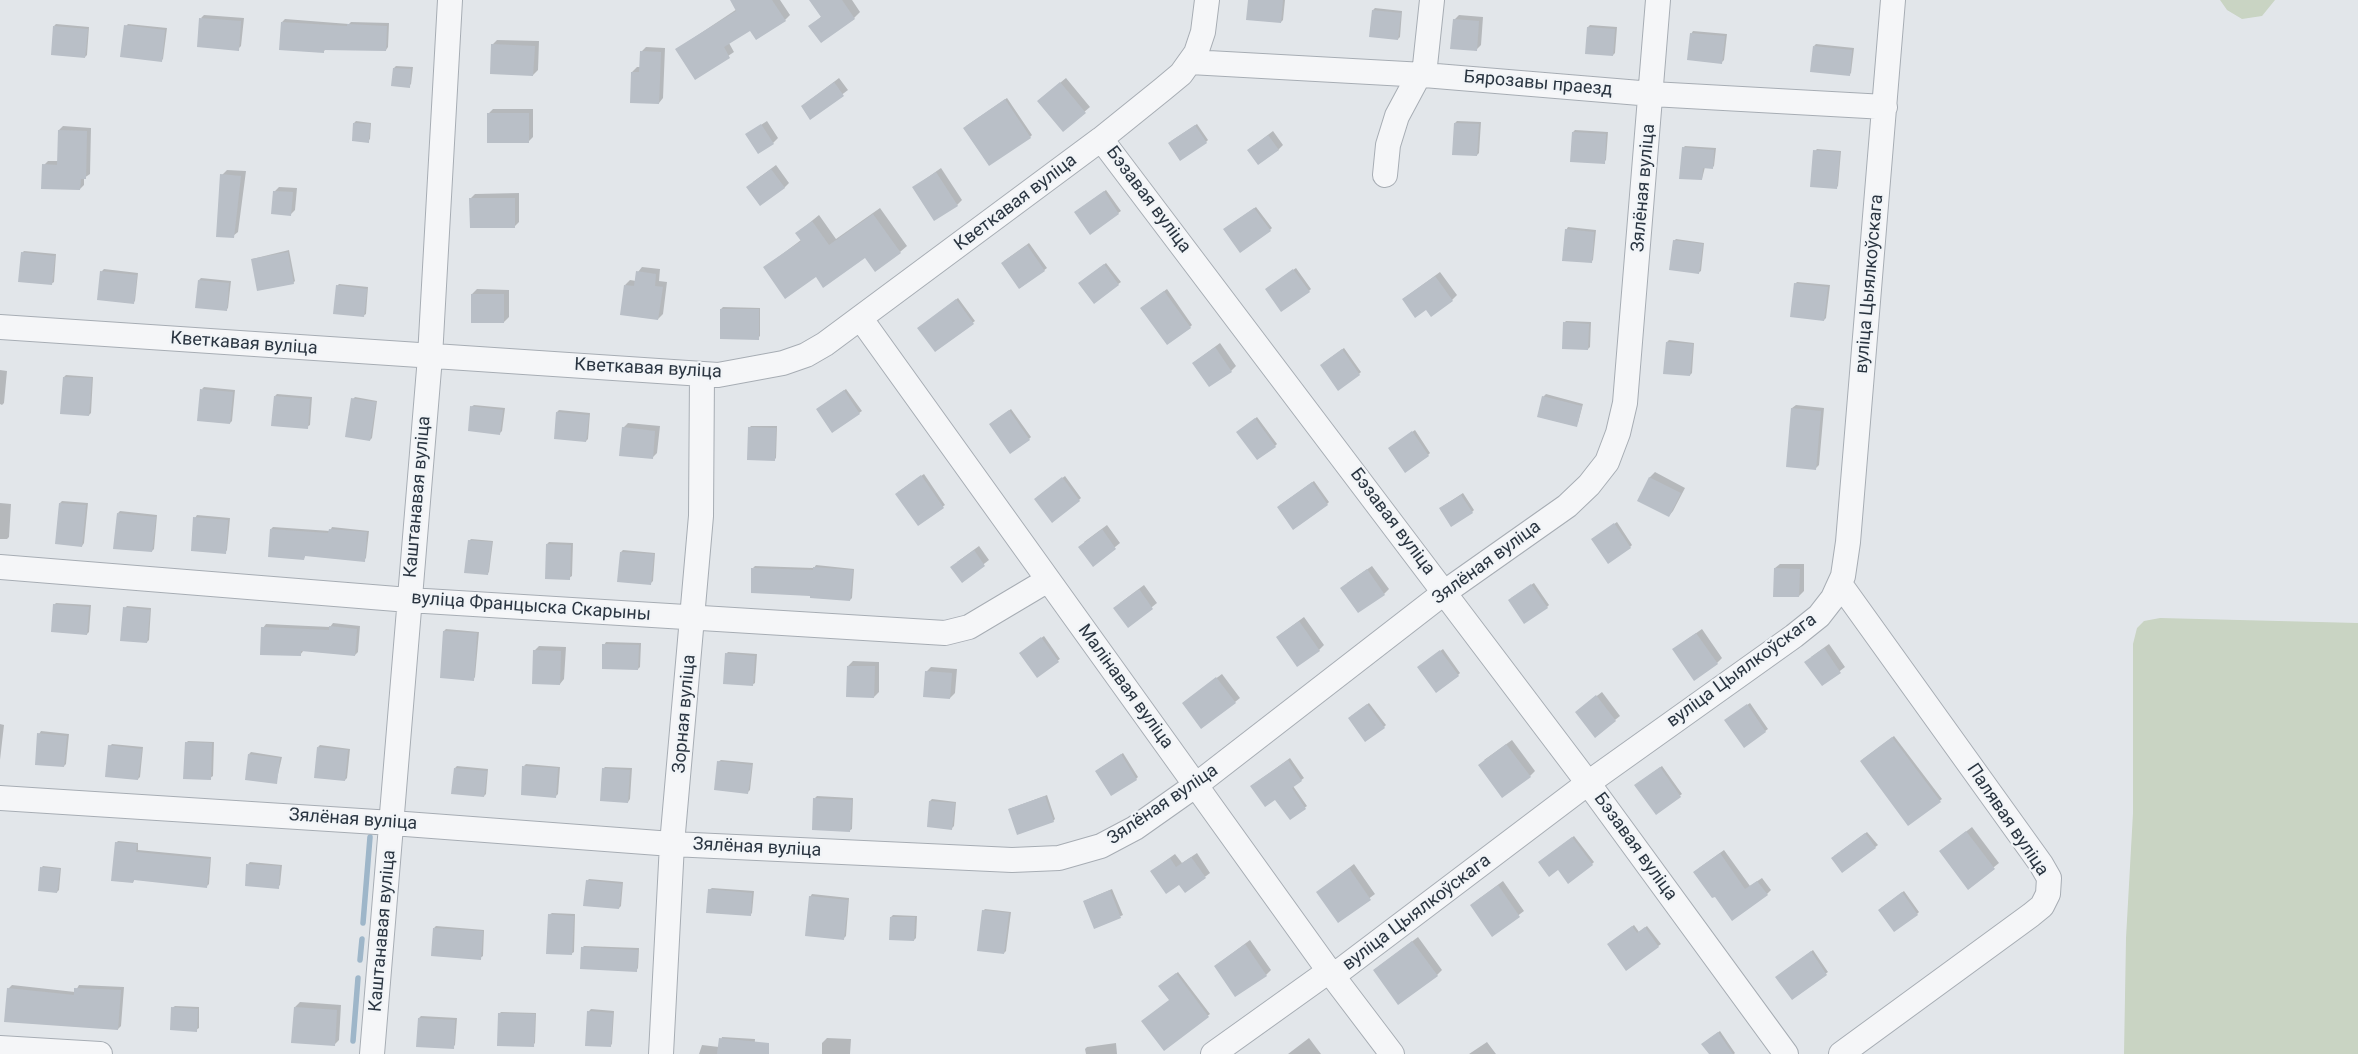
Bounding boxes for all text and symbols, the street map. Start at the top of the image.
street label: Бярозавы праезд [1463,67,1613,101]
street label: Зялёная вуліца [1628,123,1660,253]
street label: Бэзавая вуліца [1101,142,1195,258]
street label: Кветкавая вуліца [951,150,1081,256]
street label: вуліца Цыялкоўскага [1851,193,1889,375]
street label: Кветкавая вуліца [170,328,318,360]
street label: Кветкавая вуліца [574,354,722,384]
street label: Каштанавая вуліца [400,415,436,579]
street label: Бэзавая вуліца [1345,464,1439,580]
street label: Зялёная вуліца [1429,516,1545,610]
street label: вуліца Францыска Скарыны [411,588,651,626]
street label: вуліца Цыялкоўскага [1663,609,1821,733]
street label: Малінавая вуліца [1073,621,1177,753]
street label: Зорная вуліца [669,654,701,774]
street label: Зялёная вуліца [1104,760,1222,850]
street label: Палявая вуліца [1961,760,2053,880]
street label: Бэзавая вуліца [1589,789,1681,905]
street label: Зялёная вуліца [288,805,418,835]
street label: Зялёная вуліца [692,834,822,862]
street label: Каштанавая вуліца [365,849,401,1013]
street label: вуліца Цыялкоўскага [1339,850,1495,976]

